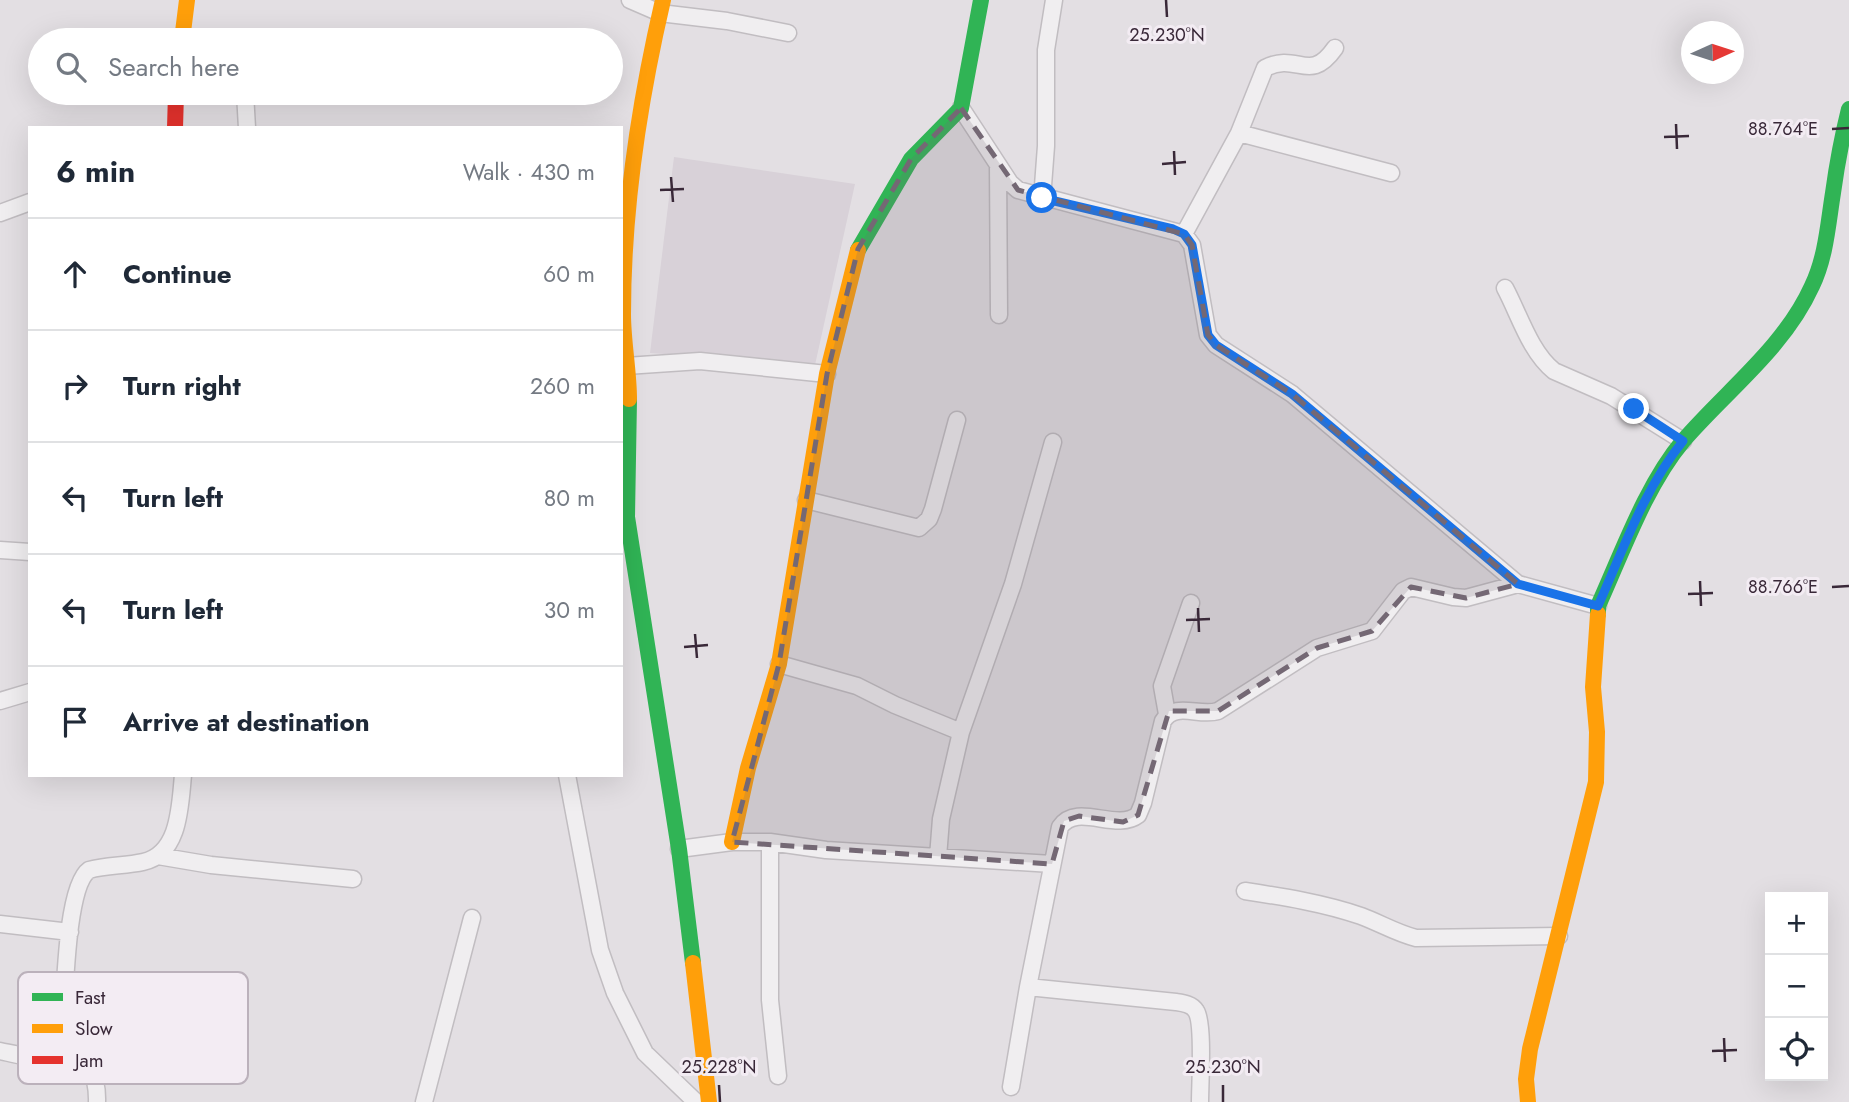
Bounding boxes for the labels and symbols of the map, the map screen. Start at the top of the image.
north arrow [1681,21,1744,84]
text: 25.230°N [1129,22,1205,48]
text: 88.764°E [1748,116,1818,142]
route start [1026,182,1057,213]
route end [1618,393,1649,424]
text: 88.766°E [1748,574,1818,600]
legend [18,972,248,1084]
text: Fast [75,984,106,1011]
text: Slow [75,1015,113,1042]
text: Jam [72,1047,104,1074]
text: 25.228°N [681,1054,757,1080]
text: 25.230°N [1185,1054,1261,1080]

